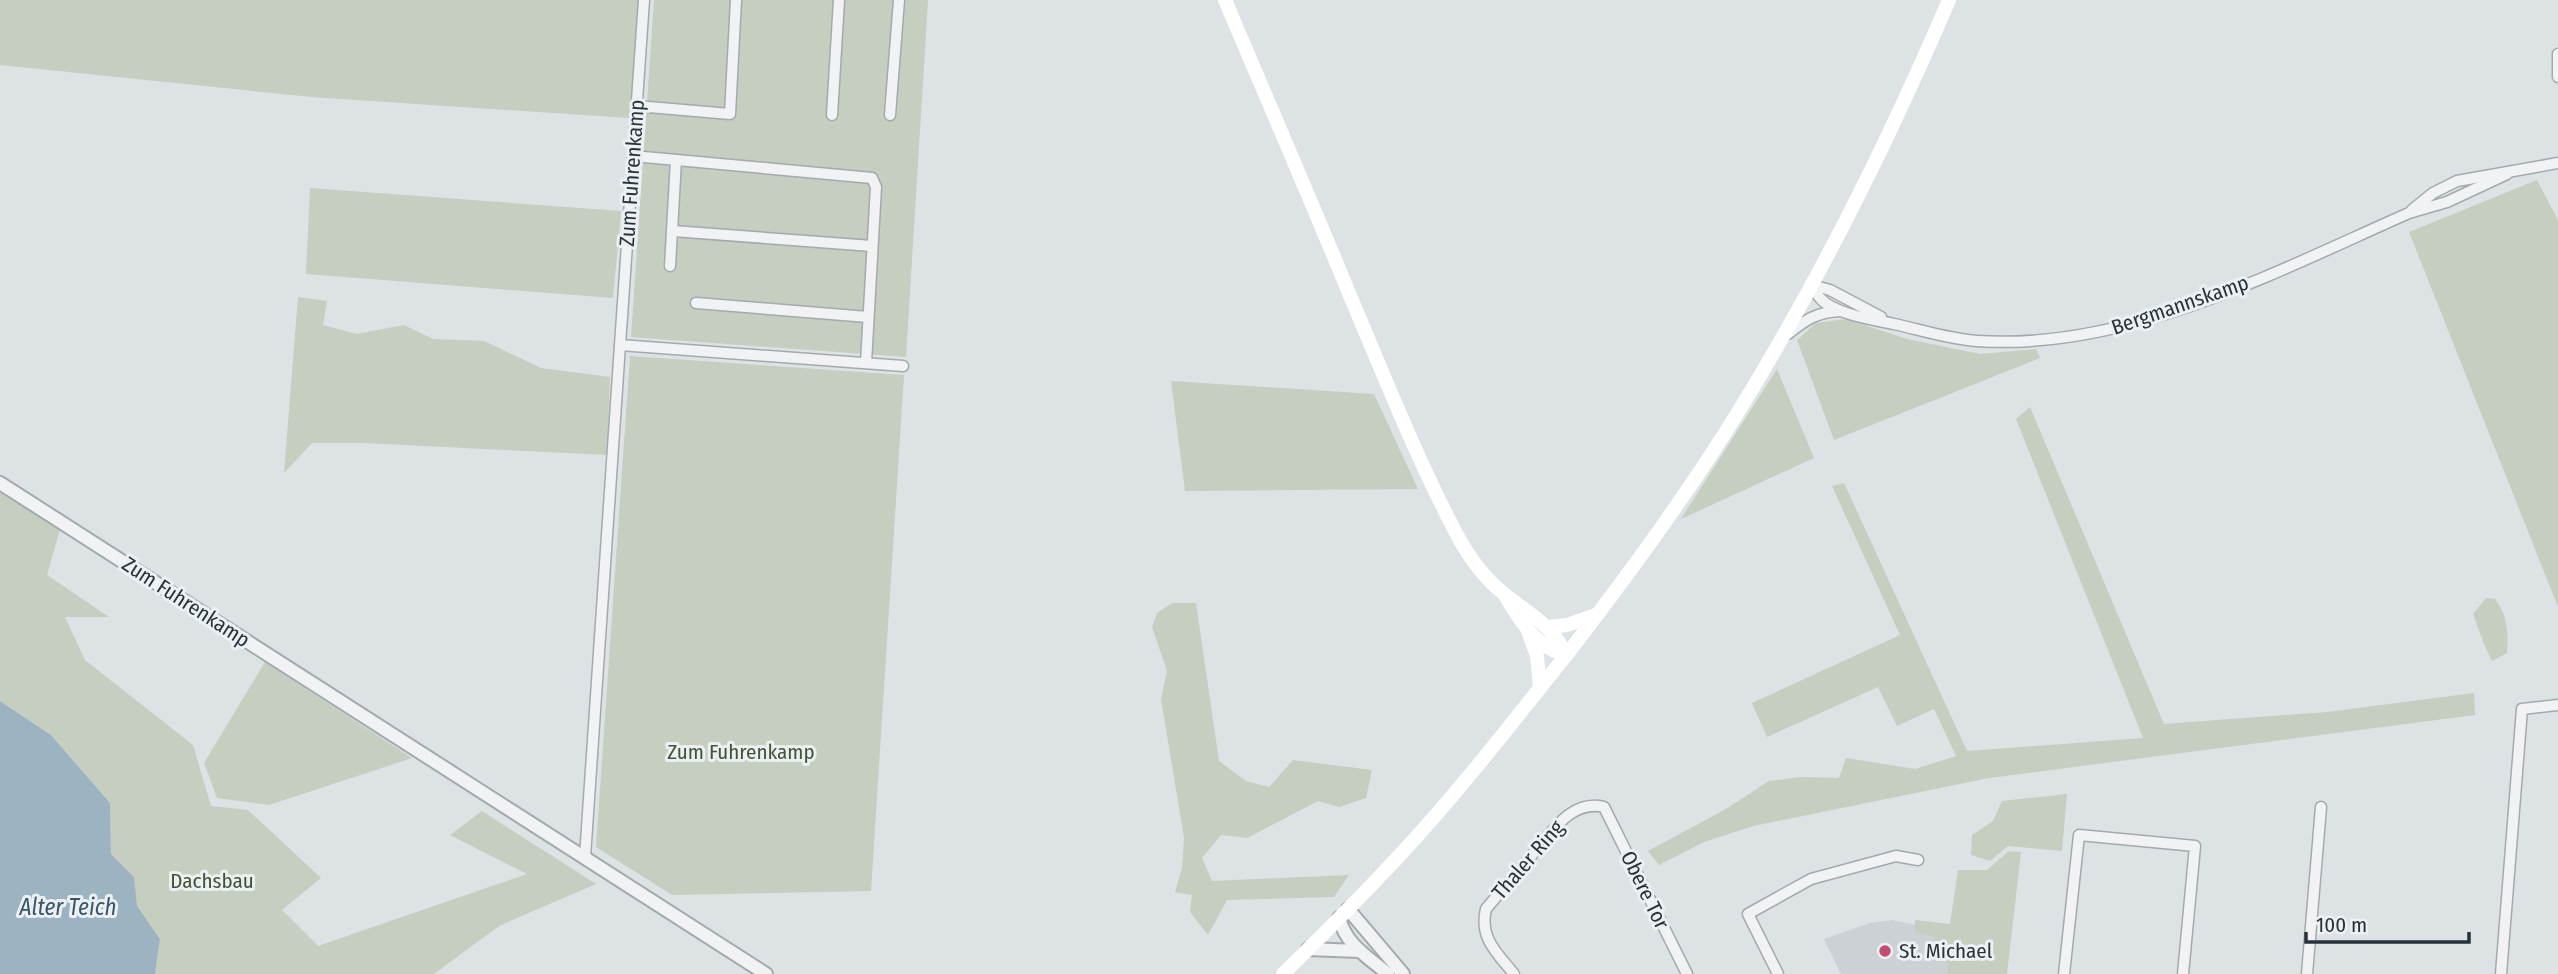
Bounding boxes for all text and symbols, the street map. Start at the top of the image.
street label: Zum Fuhrenkamp [614,99,650,247]
street label: Bergmannskamp [2108,269,2252,341]
street label: Zum Fuhrenkamp [117,551,255,653]
park label: Zum Fuhrenkamp [667,739,815,765]
street label: Thaler Ring [1486,815,1570,905]
street label: Obere Tor [1615,847,1675,934]
park label: Dachsbau [170,868,254,894]
water label: Alter Teich [18,893,117,921]
scale bar [2306,900,2469,944]
text: 100 m [2316,912,2367,938]
place label: St. Michael [1899,938,1993,964]
marker: St. Michael [1877,943,1893,959]

